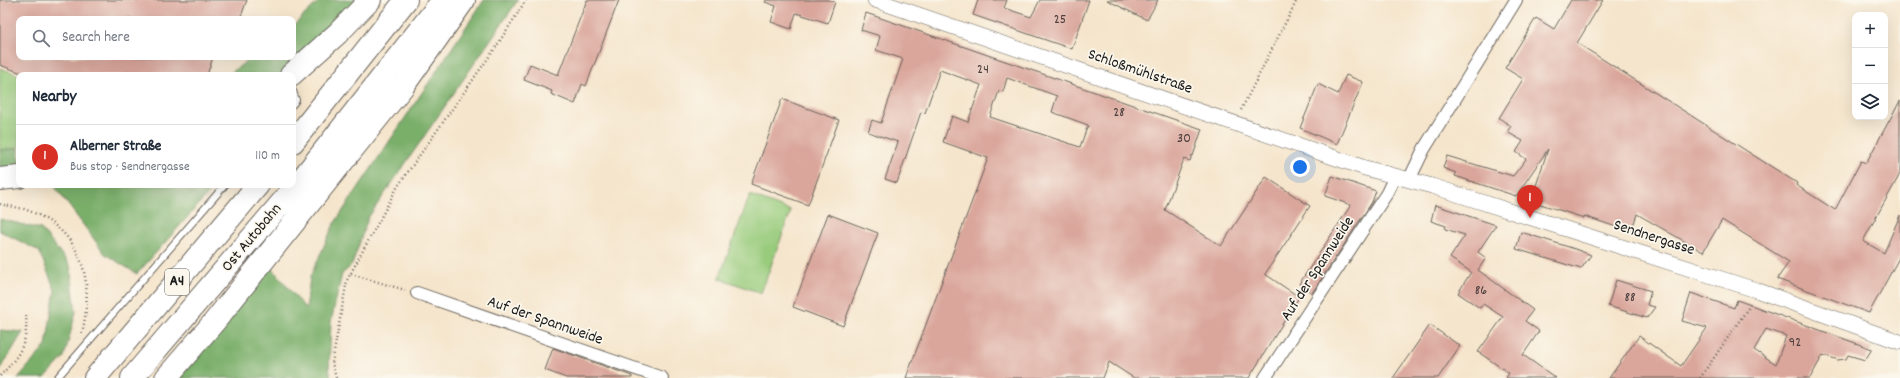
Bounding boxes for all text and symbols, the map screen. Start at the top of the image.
house number: 25 [1054,10,1066,30]
map controls [1852,12,1888,120]
button: + [1852,12,1888,48]
search box [16,16,296,60]
icon: search [30,27,52,49]
text: Search here [62,27,130,49]
street label: Schloßmühlstraße [1085,43,1195,101]
button: − [1852,48,1888,84]
house number: 24 [977,60,989,80]
button: layers [1852,84,1888,120]
text: Nearby [32,86,76,110]
house number: 28 [1113,103,1125,123]
house number: 30 [1177,129,1191,149]
text: Alberner Straße [70,136,161,158]
text: 1 [44,147,46,166]
text: 110 m [255,147,280,166]
your location [1290,157,1310,177]
text: Bus stop · Sendnergasse [70,158,190,177]
pin: 1 [1517,185,1543,218]
street label: Ost Autobahn [216,199,288,277]
street label: Auf der Spannweide [1276,212,1360,326]
street label: Sendnergasse [1610,214,1698,262]
road number: A4 [165,269,189,295]
house number: 86 [1475,281,1487,301]
house number: 88 [1624,288,1636,308]
street label: Auf der Spannweide [484,290,606,352]
house number: 92 [1789,333,1801,353]

